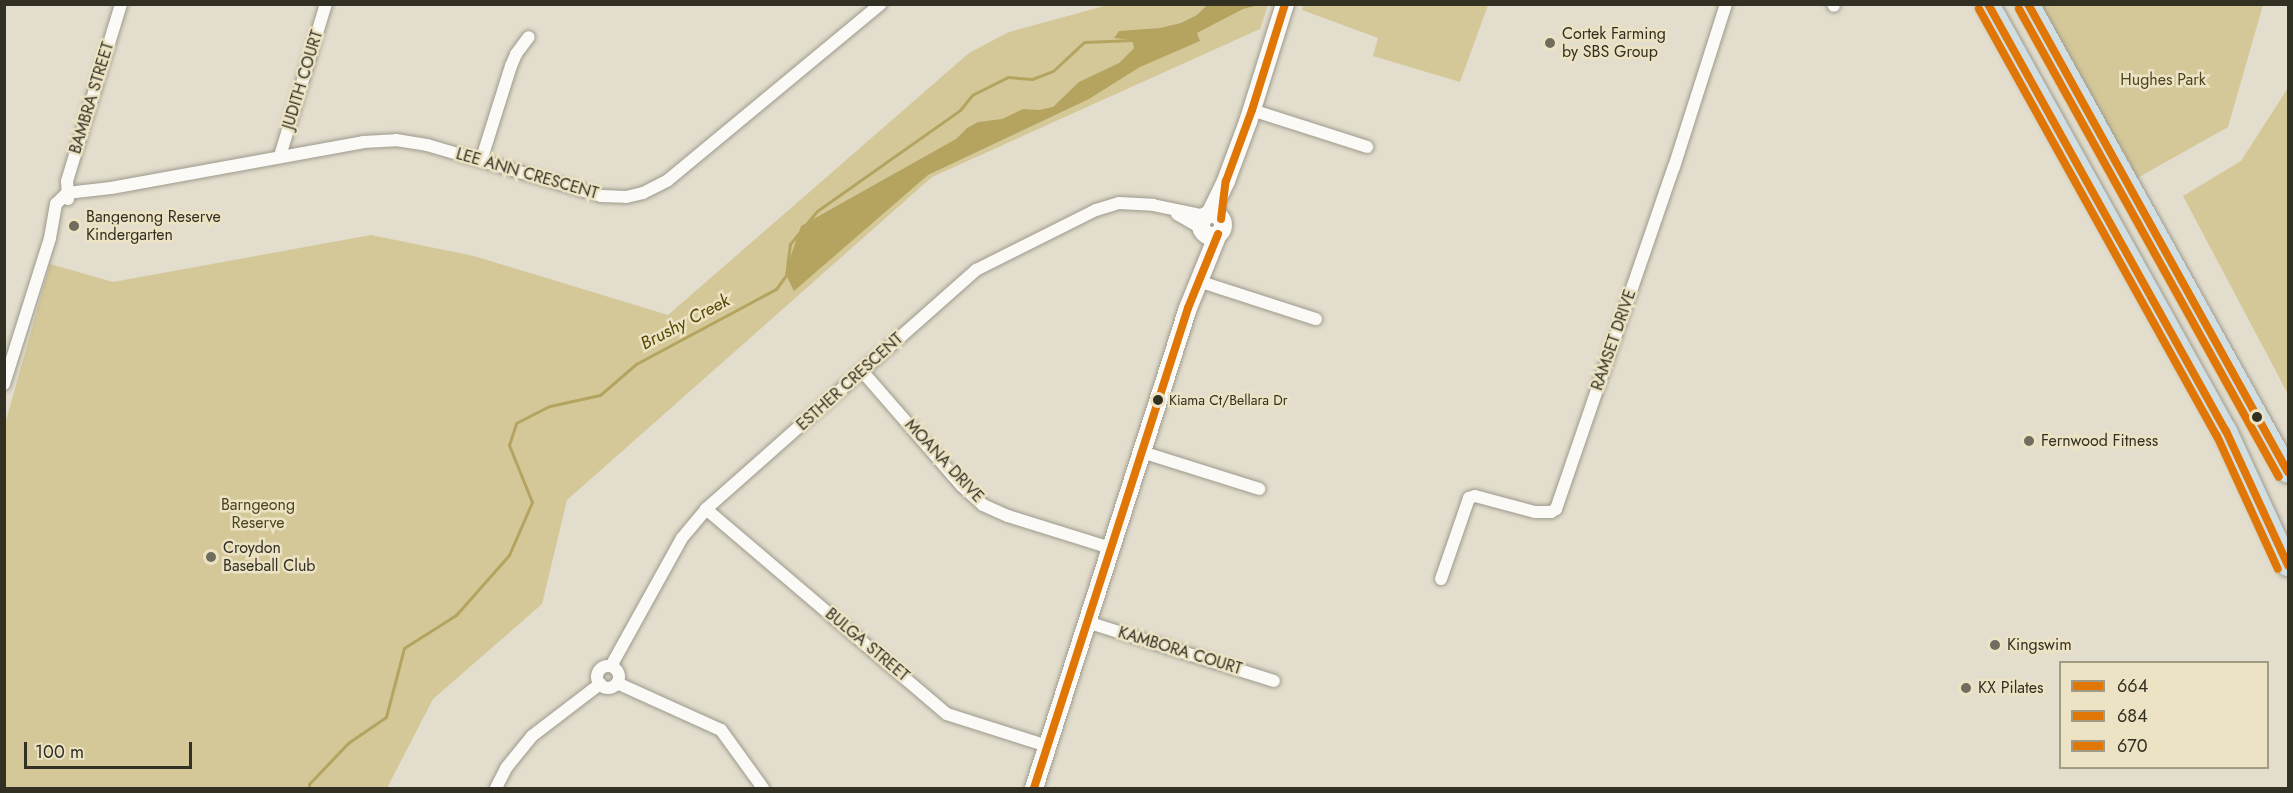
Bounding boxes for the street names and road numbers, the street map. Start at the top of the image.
street label: JUDITH COURT [279,28,327,132]
street label: BAMBRA STREET [66,40,118,156]
street label: LEE ANN CRESCENT [454,145,600,203]
street label: RAMSET DRIVE [1588,287,1640,393]
street label: ESTHER CRESCENT [793,329,907,435]
street label: MOANA DRIVE [901,415,987,507]
street label: BULGA STREET [821,604,913,686]
street label: KAMBORA COURT [1116,623,1244,679]

